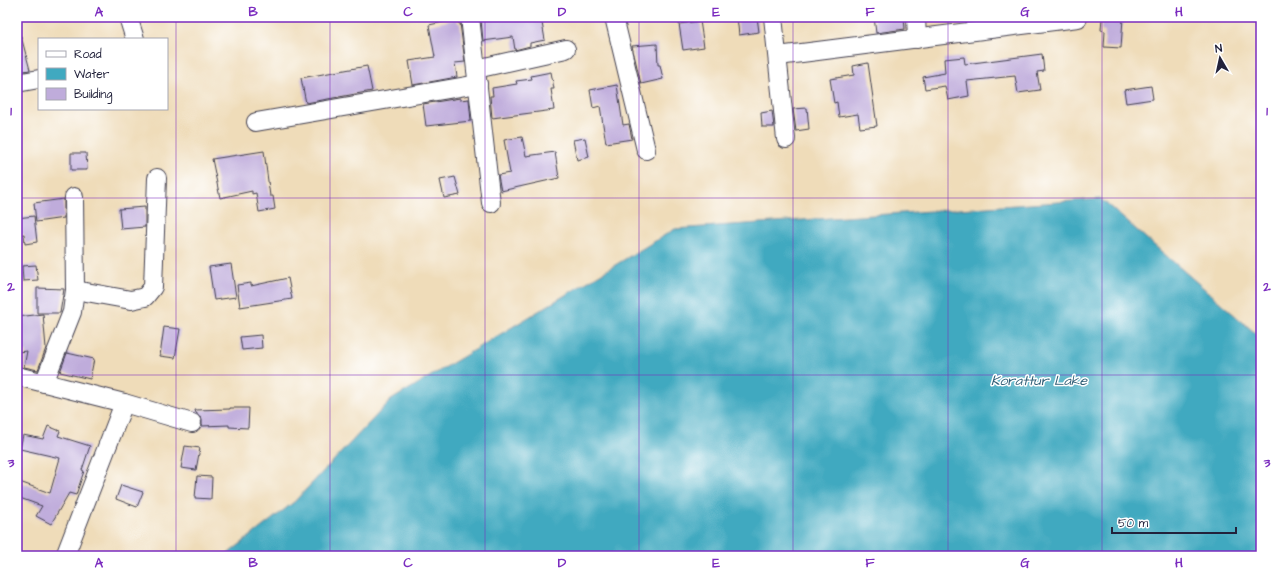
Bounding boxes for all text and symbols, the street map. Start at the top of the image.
text: A [95,3,104,21]
text: B [248,3,258,21]
text: C [403,3,413,21]
text: D [558,3,567,21]
text: E [712,3,720,21]
text: F [865,3,875,21]
text: G [1020,3,1030,21]
text: H [1175,3,1183,21]
legend [38,38,168,110]
north arrow [1200,38,1240,78]
text: N [1214,41,1223,57]
text: Road [74,46,102,63]
text: Water [74,66,110,83]
text: Building [74,86,112,104]
text: 1 [10,102,12,120]
text: 1 [1266,102,1268,120]
text: 2 [6,278,15,296]
text: 2 [1262,278,1271,296]
water label: Korattur Lake [991,371,1088,391]
text: 3 [7,454,15,472]
text: 3 [1263,454,1271,472]
scale bar [1112,509,1236,535]
text: 50 m [1118,515,1149,532]
text: A [95,554,104,572]
text: B [248,554,258,572]
text: C [403,554,413,572]
text: D [558,554,567,572]
text: E [712,554,720,572]
text: F [865,554,875,572]
text: G [1020,554,1030,572]
text: H [1175,554,1183,572]

